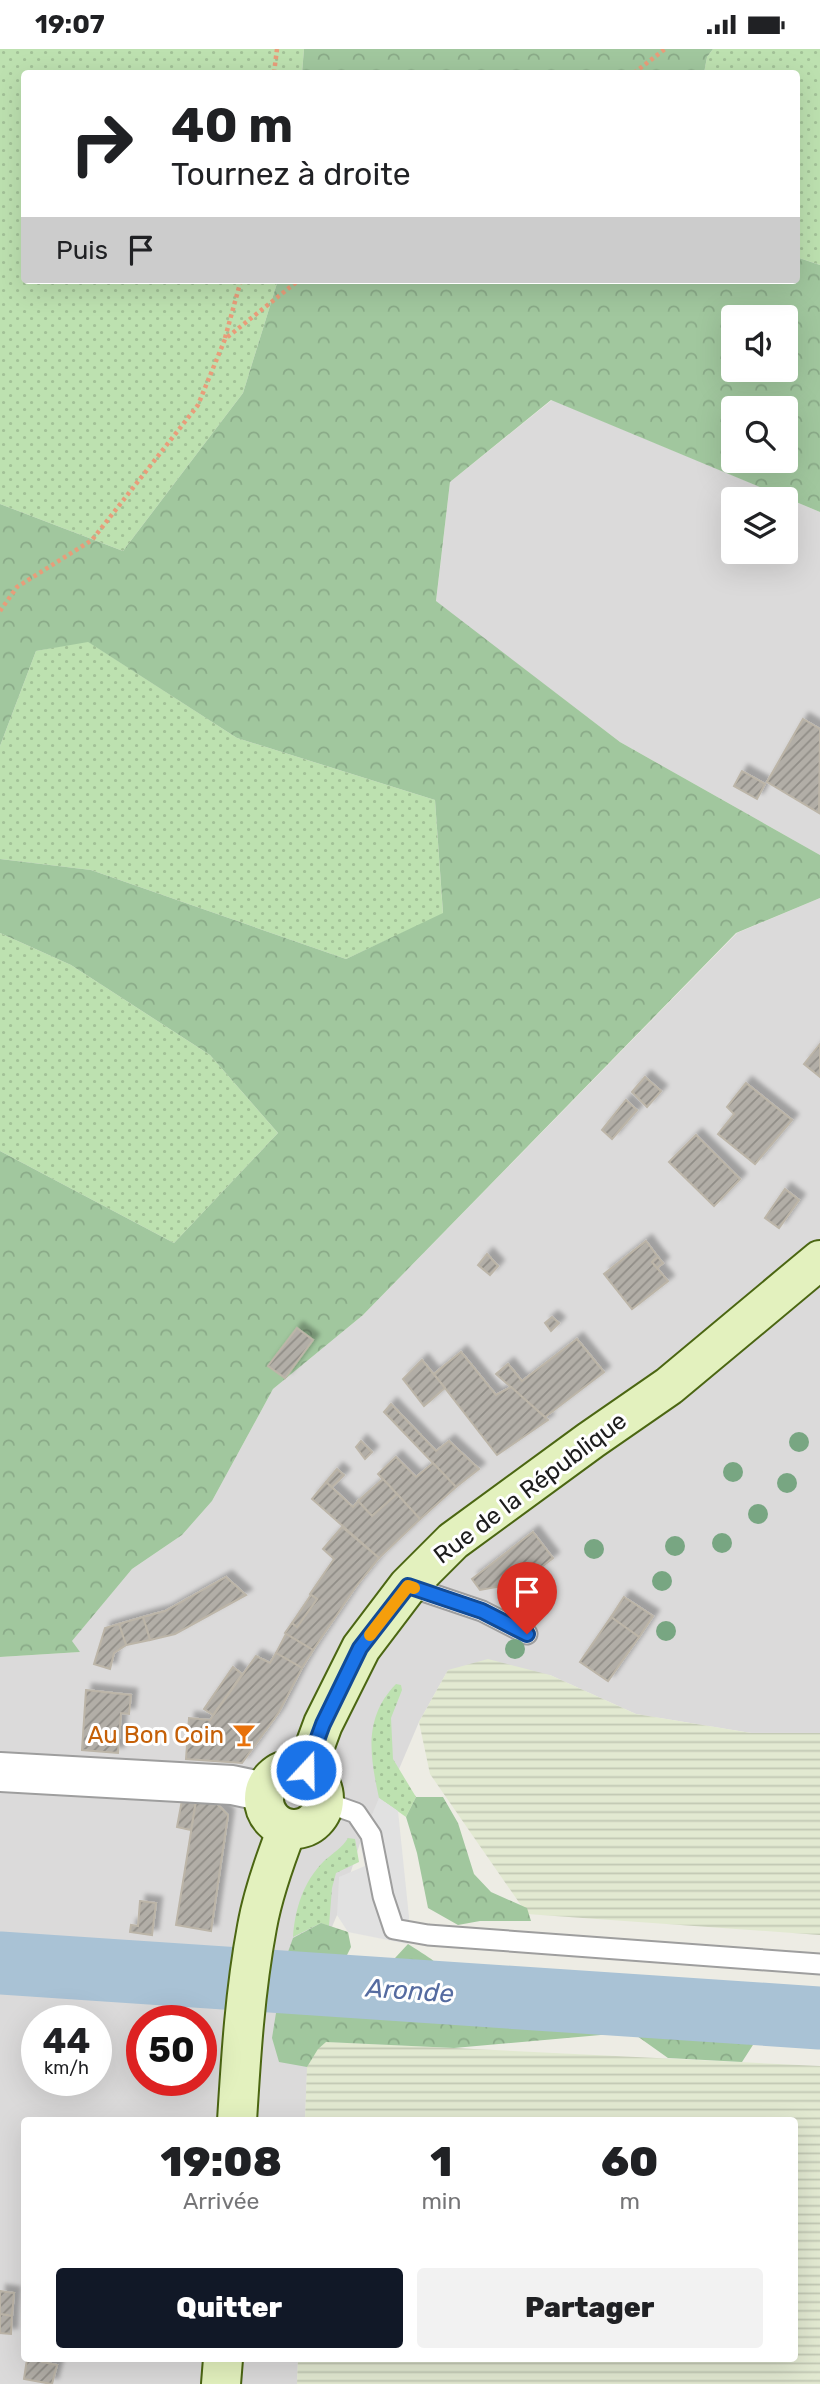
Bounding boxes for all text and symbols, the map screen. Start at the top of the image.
text: 19:07 [35,9,105,40]
text: 40 m [171,96,293,154]
icon: right [56,98,147,189]
text: Tournez à droite [171,155,411,193]
icon: arrive [122,231,160,269]
text: Puis [56,235,108,266]
map controls [721,305,798,564]
button: sound [721,305,798,382]
button: search [721,396,798,473]
button: layers [721,487,798,564]
street label: Rue de la République [428,1406,632,1570]
pin [497,1562,557,1634]
icon: arrive [508,1573,546,1611]
place label: Au Bon Coin [87,1721,224,1749]
bar icon: Au Bon Coin [230,1721,258,1749]
position arrow [269,1733,343,1807]
water label: Aronde [363,1972,455,2010]
speed limit sign: 50 [126,2005,217,2096]
text: 44 [43,2020,90,2062]
text: km/h [44,2057,89,2079]
text: 19:08 [161,2137,282,2187]
text: 1 [430,2137,452,2187]
text: 60 [601,2137,658,2187]
text: Arrivée [183,2187,259,2215]
text: min [421,2187,461,2215]
text: m [619,2187,640,2215]
button: Quitter [56,2268,403,2348]
button: Partager [417,2268,763,2348]

